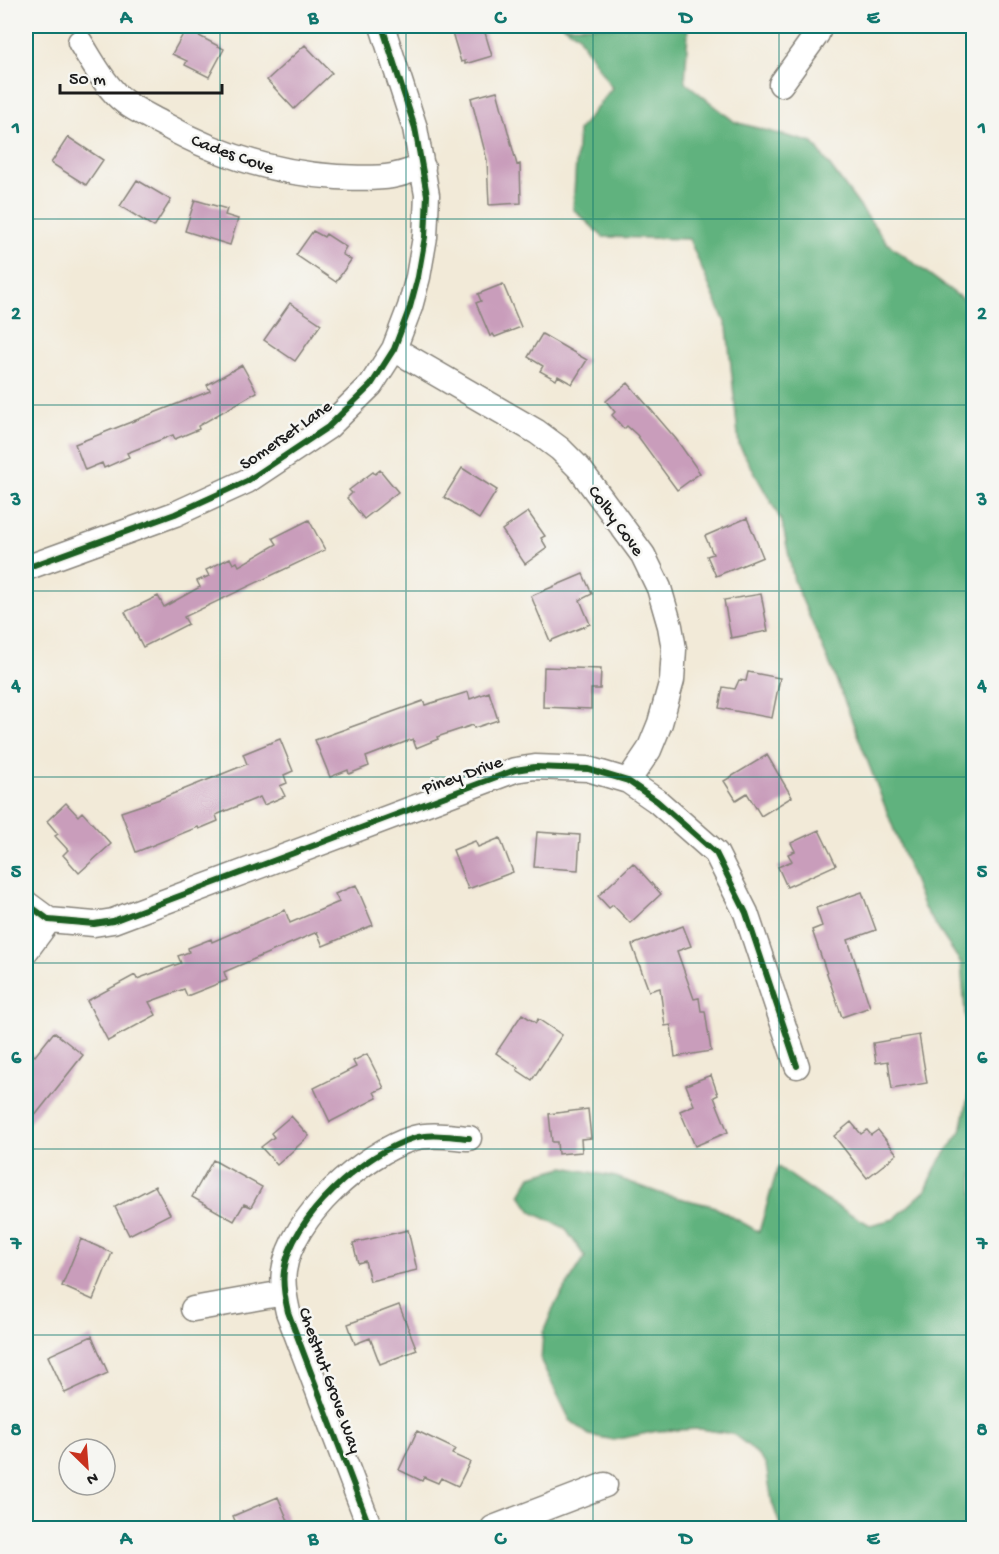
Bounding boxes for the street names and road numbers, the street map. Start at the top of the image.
street label: Cades Cove [188,131,277,180]
street label: Somerset Lane [236,396,337,476]
street label: Colby Cove [582,482,648,561]
street label: Piney Drive [419,752,507,801]
street label: Chestnut Grove Way [292,1305,365,1457]

